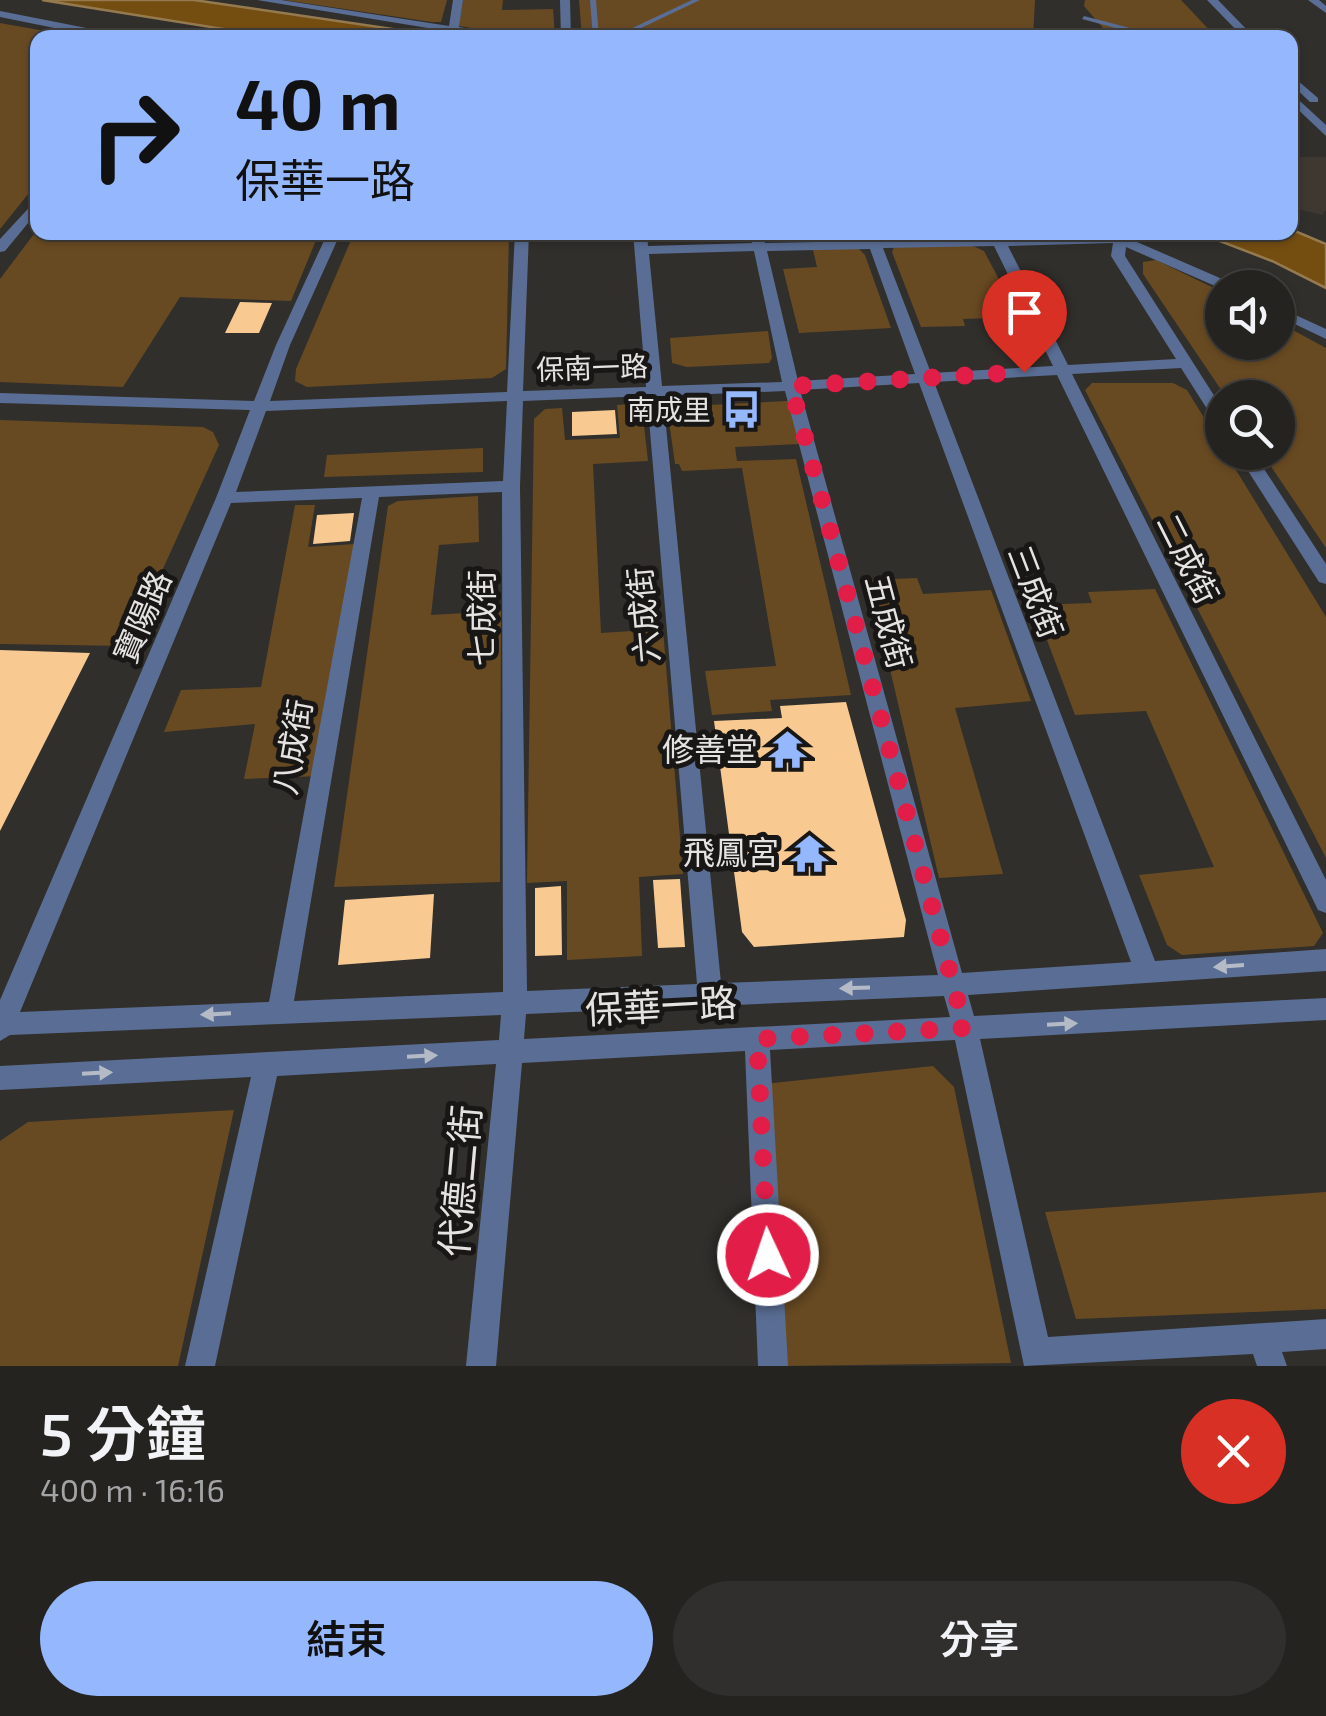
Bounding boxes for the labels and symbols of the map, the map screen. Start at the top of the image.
pin [982,270,1067,373]
street label: 保南一路 [535,348,649,386]
bus stop icon: 南成里 [720,389,762,431]
place label: 南成里 [627,392,711,426]
street label: 二成街 [1150,507,1228,609]
street label: 三成街 [1002,540,1072,643]
street label: 寶陽路 [105,565,177,668]
street label: 六成街 [619,566,665,665]
street label: 七成街 [461,570,499,666]
street label: 五成街 [859,570,921,673]
street label: 八成街 [264,696,318,797]
place label: 修善堂 [662,729,758,767]
temple icon: 修善堂 [767,729,809,771]
place label: 飛鳳宮 [683,832,779,870]
temple icon: 飛鳳宮 [788,832,830,874]
one-way arrow [1212,958,1244,974]
street label: 保華一路 [584,978,738,1032]
one-way arrow [839,980,871,996]
one-way arrow [199,1007,231,1023]
one-way arrow [1047,1016,1079,1032]
one-way arrow [406,1048,438,1064]
one-way arrow [82,1065,114,1081]
street label: 代德二街 [429,1103,489,1259]
position arrow [716,1203,820,1307]

